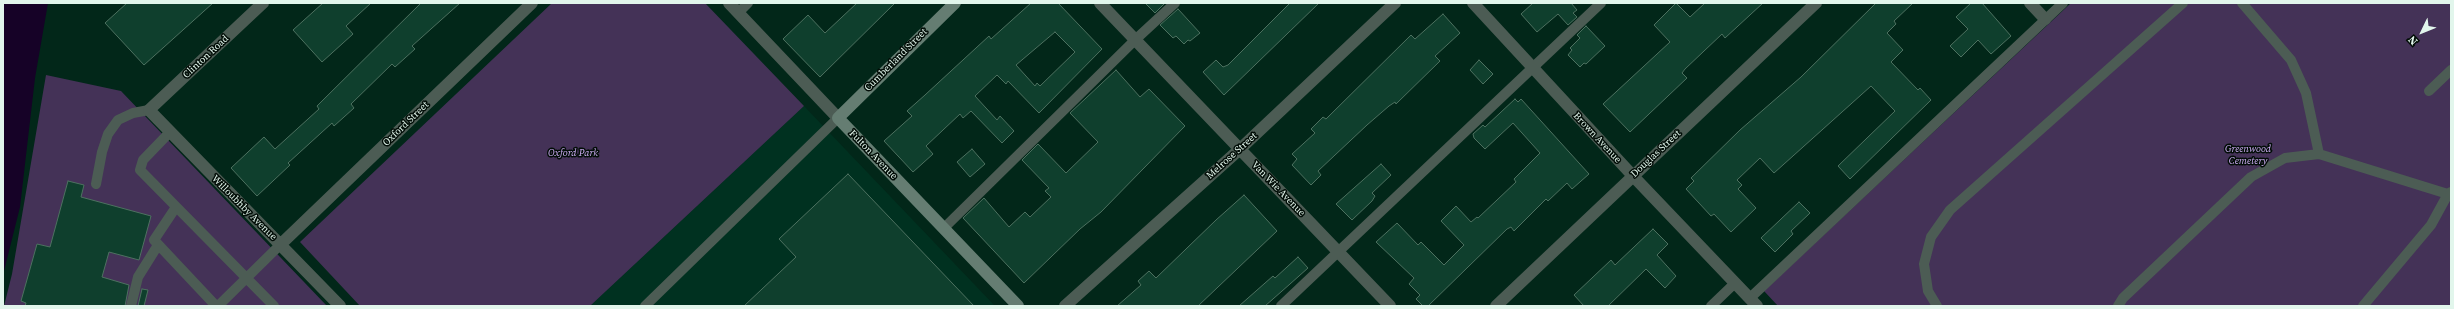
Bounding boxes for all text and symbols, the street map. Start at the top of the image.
north arrow [2402,12,2442,52]
street label: Cumberland Street [862,26,930,94]
text: N [2405,32,2421,49]
street label: Clinton Road [181,33,231,81]
street label: Oxford Street [381,99,431,149]
street label: Brown Avenue [1571,110,1623,166]
street label: Fulton Avenue [846,128,900,182]
street label: Douglas Street [1629,128,1683,180]
street label: Melrose Street [1204,130,1260,182]
park label: Greenwood Cemetery [2225,143,2271,166]
park label: Oxford Park [548,147,598,159]
street label: Van Wie Avenue [1249,159,1307,219]
street label: Willoubhby Avenue [209,173,279,243]

